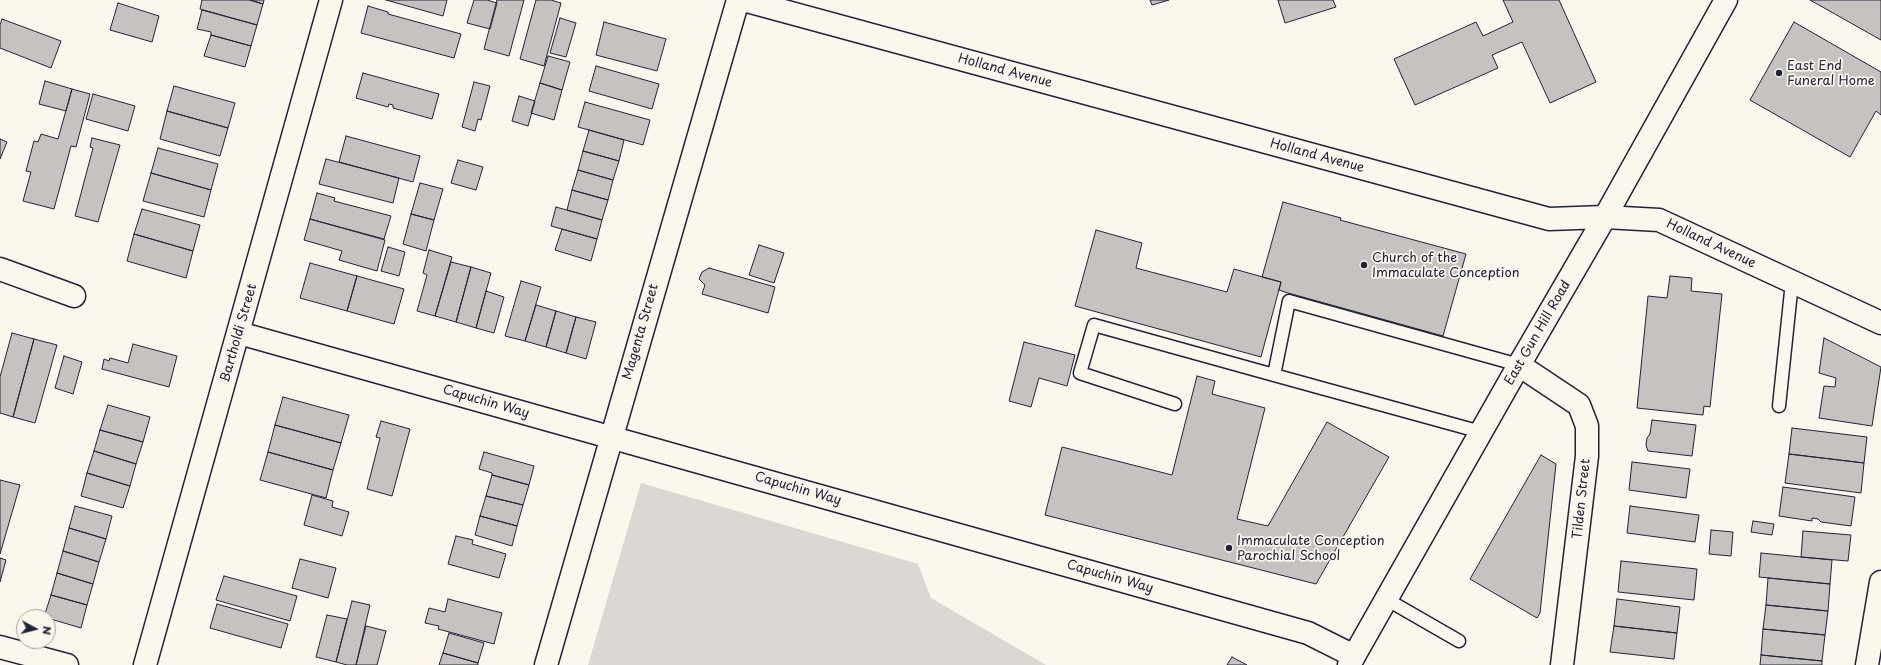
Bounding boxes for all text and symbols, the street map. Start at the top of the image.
street label: Holland Avenue [956,51,1054,91]
place label: East End Funeral Home [1787,58,1875,89]
marker: East End Funeral Home [1774,68,1784,78]
street label: Holland Avenue [1268,136,1366,176]
street label: Holland Avenue [1664,216,1758,272]
place label: Church of the Immaculate Conception [1372,250,1519,281]
marker: Church of the Immaculate Conception [1359,260,1369,270]
street label: East Gun Hill Road [1502,278,1574,388]
street label: Bartholdi Street [217,282,261,384]
street label: Magenta Street [620,282,662,382]
street label: Capuchin Way [441,382,531,422]
street label: Tilden Street [1570,458,1594,540]
street label: Capuchin Way [753,469,843,509]
place label: Immaculate Conception Parochial School [1237,533,1384,564]
marker: Immaculate Conception Parochial School [1224,543,1234,553]
street label: Capuchin Way [1065,557,1155,597]
north arrow [16,609,56,649]
text: N [38,625,56,636]

